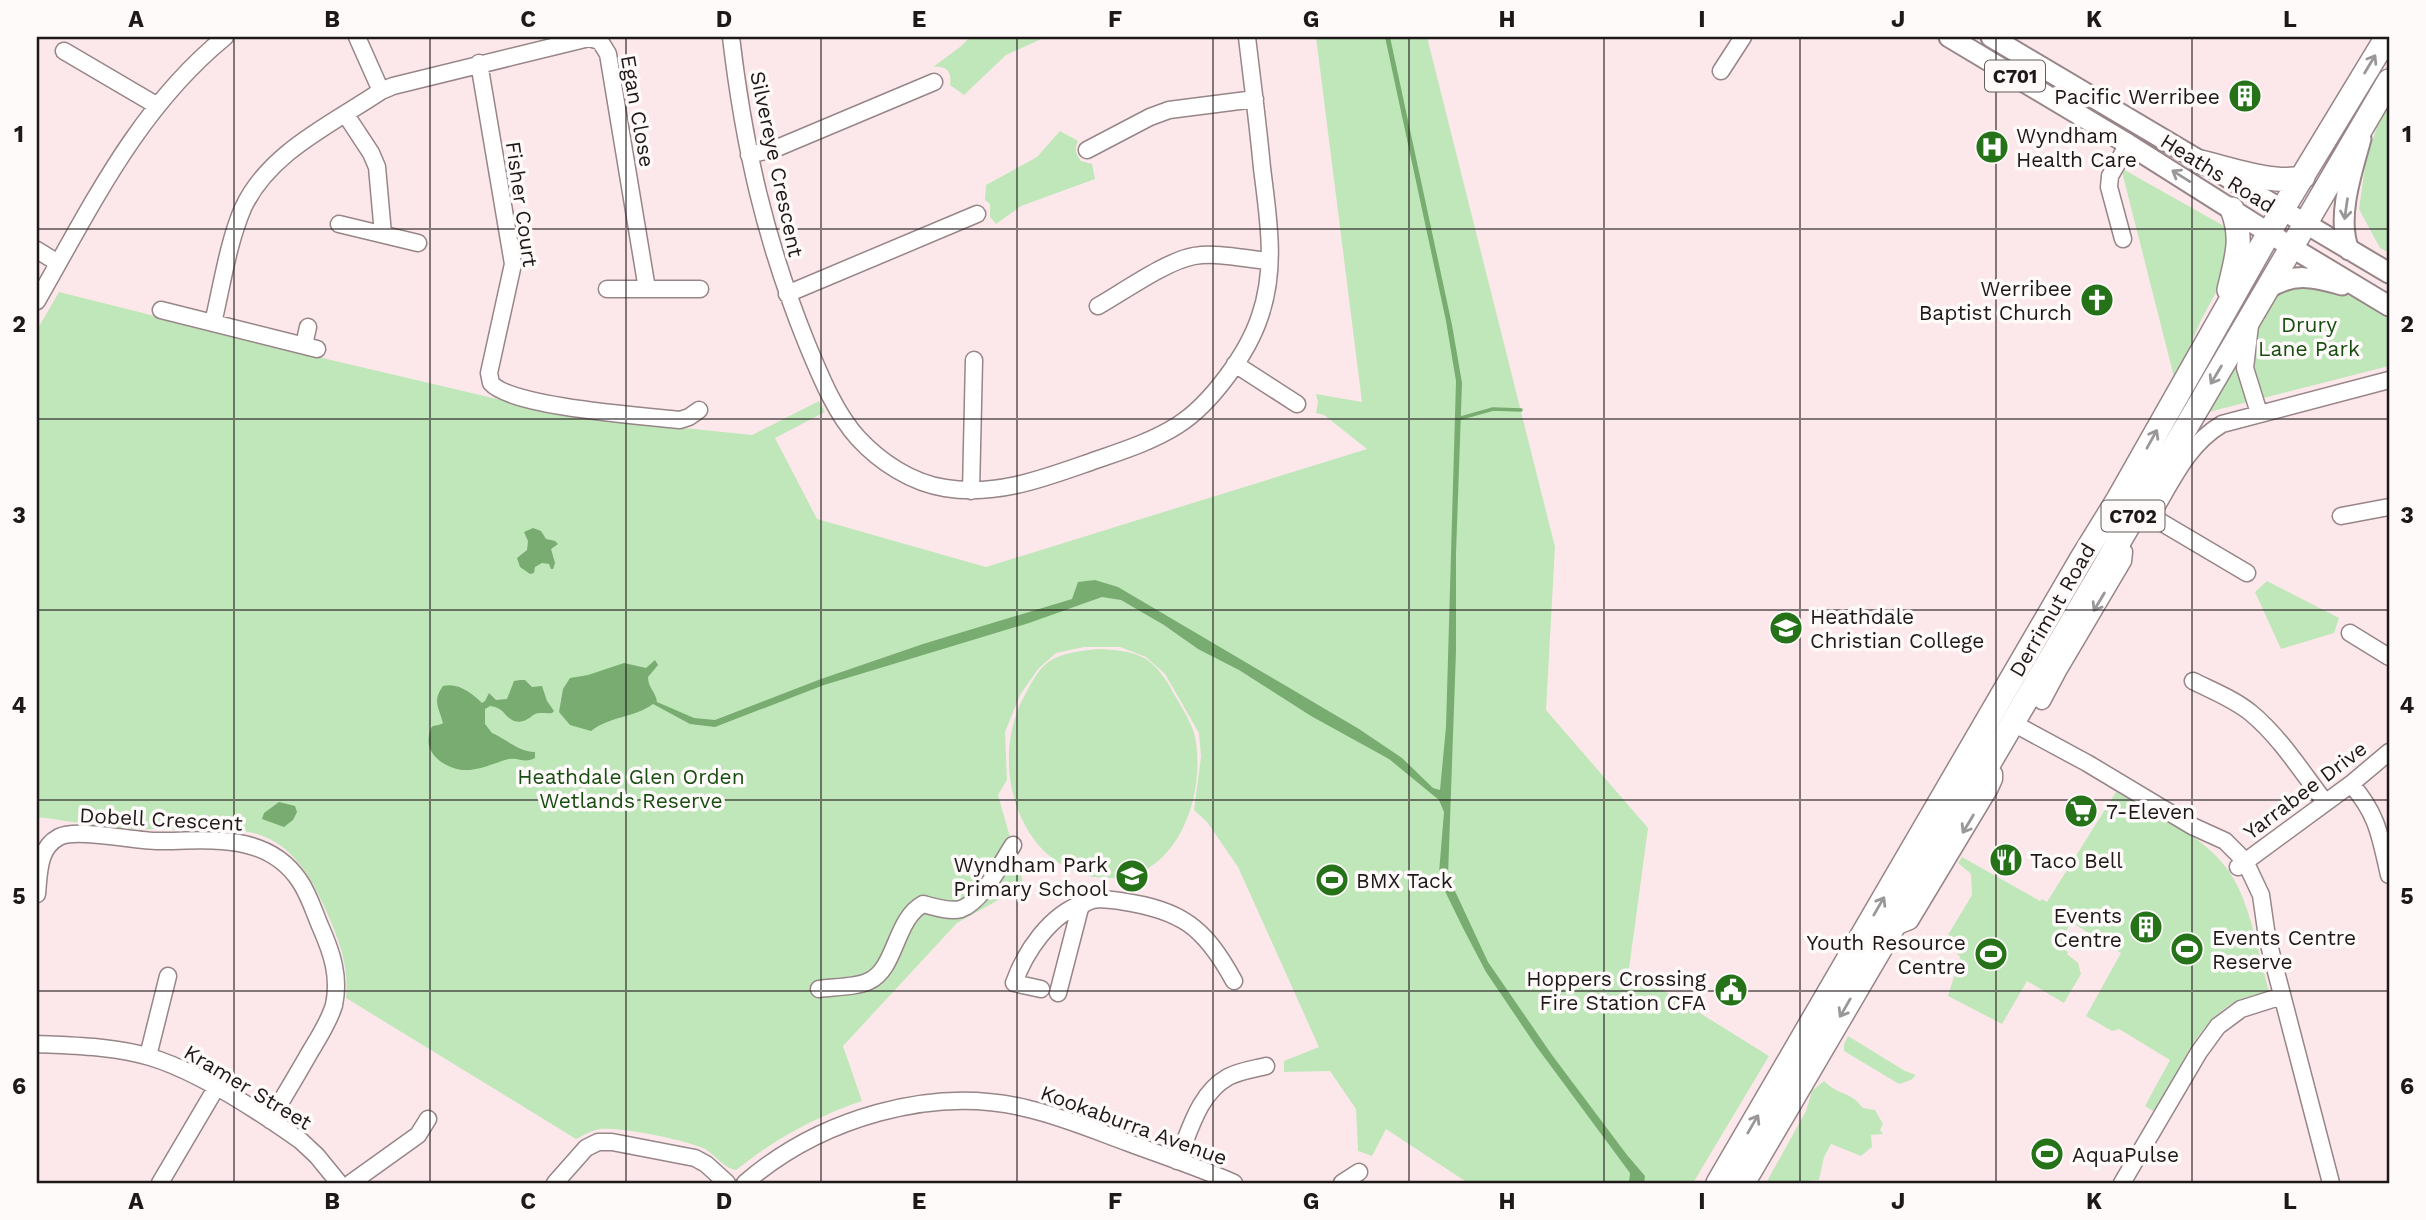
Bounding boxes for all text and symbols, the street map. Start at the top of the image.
text: A [128,6,144,33]
text: B [324,6,340,33]
text: C [520,6,536,33]
text: D [716,6,732,33]
text: E [912,6,926,33]
text: F [1108,6,1122,33]
text: G [1303,6,1319,33]
text: H [1498,6,1516,33]
text: I [1698,6,1706,33]
text: J [1891,6,1905,33]
text: K [2086,6,2102,33]
text: L [2283,6,2297,33]
street label: Egan Close [616,53,660,169]
one-way arrow [2363,54,2377,74]
road number: C701 [1985,60,2045,92]
street label: Silvereye Crescent [745,69,809,259]
building icon: Pacific Werribee [2226,77,2264,115]
place label: Pacific Werribee [2054,84,2220,109]
text: 1 [14,121,24,148]
text: 1 [2402,121,2412,148]
place label: Wyndham Health Care [2016,123,2137,172]
hospital icon: Wyndham Health Care [1973,128,2011,166]
street label: Heaths Road [2156,128,2280,218]
street label: Fisher Court [501,140,543,269]
one-way arrow [2171,168,2191,182]
one-way arrow [2339,197,2352,220]
place label: Werribee Baptist Church [1919,276,2072,325]
church icon: Werribee Baptist Church [2078,281,2116,319]
text: 2 [12,311,26,338]
text: 2 [2400,311,2414,338]
park label: Drury Lane Park [2258,312,2360,361]
one-way arrow [2209,364,2223,384]
one-way arrow [2145,429,2159,449]
road number: C702 [2102,500,2164,531]
text: 3 [12,502,26,529]
text: 3 [2400,502,2414,529]
street label: Derrimut Road [2004,539,2100,681]
one-way arrow [2092,592,2106,612]
place label: Heathdale Christian College [1810,604,1984,653]
school or university icon: Heathdale Christian College [1767,609,1805,647]
text: 4 [12,692,27,719]
text: 4 [2400,692,2415,719]
street label: Yarrabee Drive [2239,736,2371,844]
park label: Heathdale Glen Orden Wetlands Reserve [517,764,745,813]
supermarket icon: 7-Eleven [2062,792,2100,830]
place label: 7-Eleven [2106,799,2195,824]
street label: Dobell Crescent [79,802,244,836]
one-way arrow [1961,813,1974,834]
restaurant icon: Taco Bell [1987,841,2025,879]
place label: Taco Bell [2030,848,2123,873]
place label: Wyndham Park Primary School [953,852,1109,901]
school or university icon: Wyndham Park Primary School [1113,857,1151,895]
sports icon: BMX Tack [1313,861,1351,899]
place label: BMX Tack [1356,868,1453,893]
text: 5 [12,883,26,910]
text: 5 [2400,883,2414,910]
one-way arrow [1872,897,1886,917]
place label: Events Centre [2053,903,2122,952]
building icon: Events Centre [2127,908,2165,946]
place label: Events Centre Reserve [2212,925,2356,974]
place label: Youth Resource Centre [1807,930,1966,979]
sports icon: Events Centre Reserve [2168,930,2206,968]
sports icon: Youth Resource Centre [1972,935,2010,973]
place label: Hoppers Crossing Fire Station CFA [1526,966,1707,1015]
public building icon: Hoppers Crossing Fire Station CFA [1712,971,1750,1009]
one-way arrow [1838,997,1852,1017]
street label: Kramer Street [180,1039,317,1135]
text: 6 [12,1073,26,1100]
text: 6 [2400,1073,2414,1100]
street label: Kookaburra Avenue [1037,1080,1231,1170]
one-way arrow [1746,1115,1760,1135]
sports icon: AquaPulse [2028,1135,2066,1173]
place label: AquaPulse [2072,1142,2179,1167]
text: A [128,1188,144,1215]
text: B [324,1188,340,1215]
text: C [520,1188,536,1215]
text: D [716,1188,732,1215]
text: E [912,1188,926,1215]
text: F [1108,1188,1122,1215]
text: G [1303,1188,1319,1215]
text: H [1498,1188,1516,1215]
text: I [1698,1188,1706,1215]
text: J [1891,1188,1905,1215]
text: K [2086,1188,2102,1215]
text: L [2283,1188,2297,1215]

